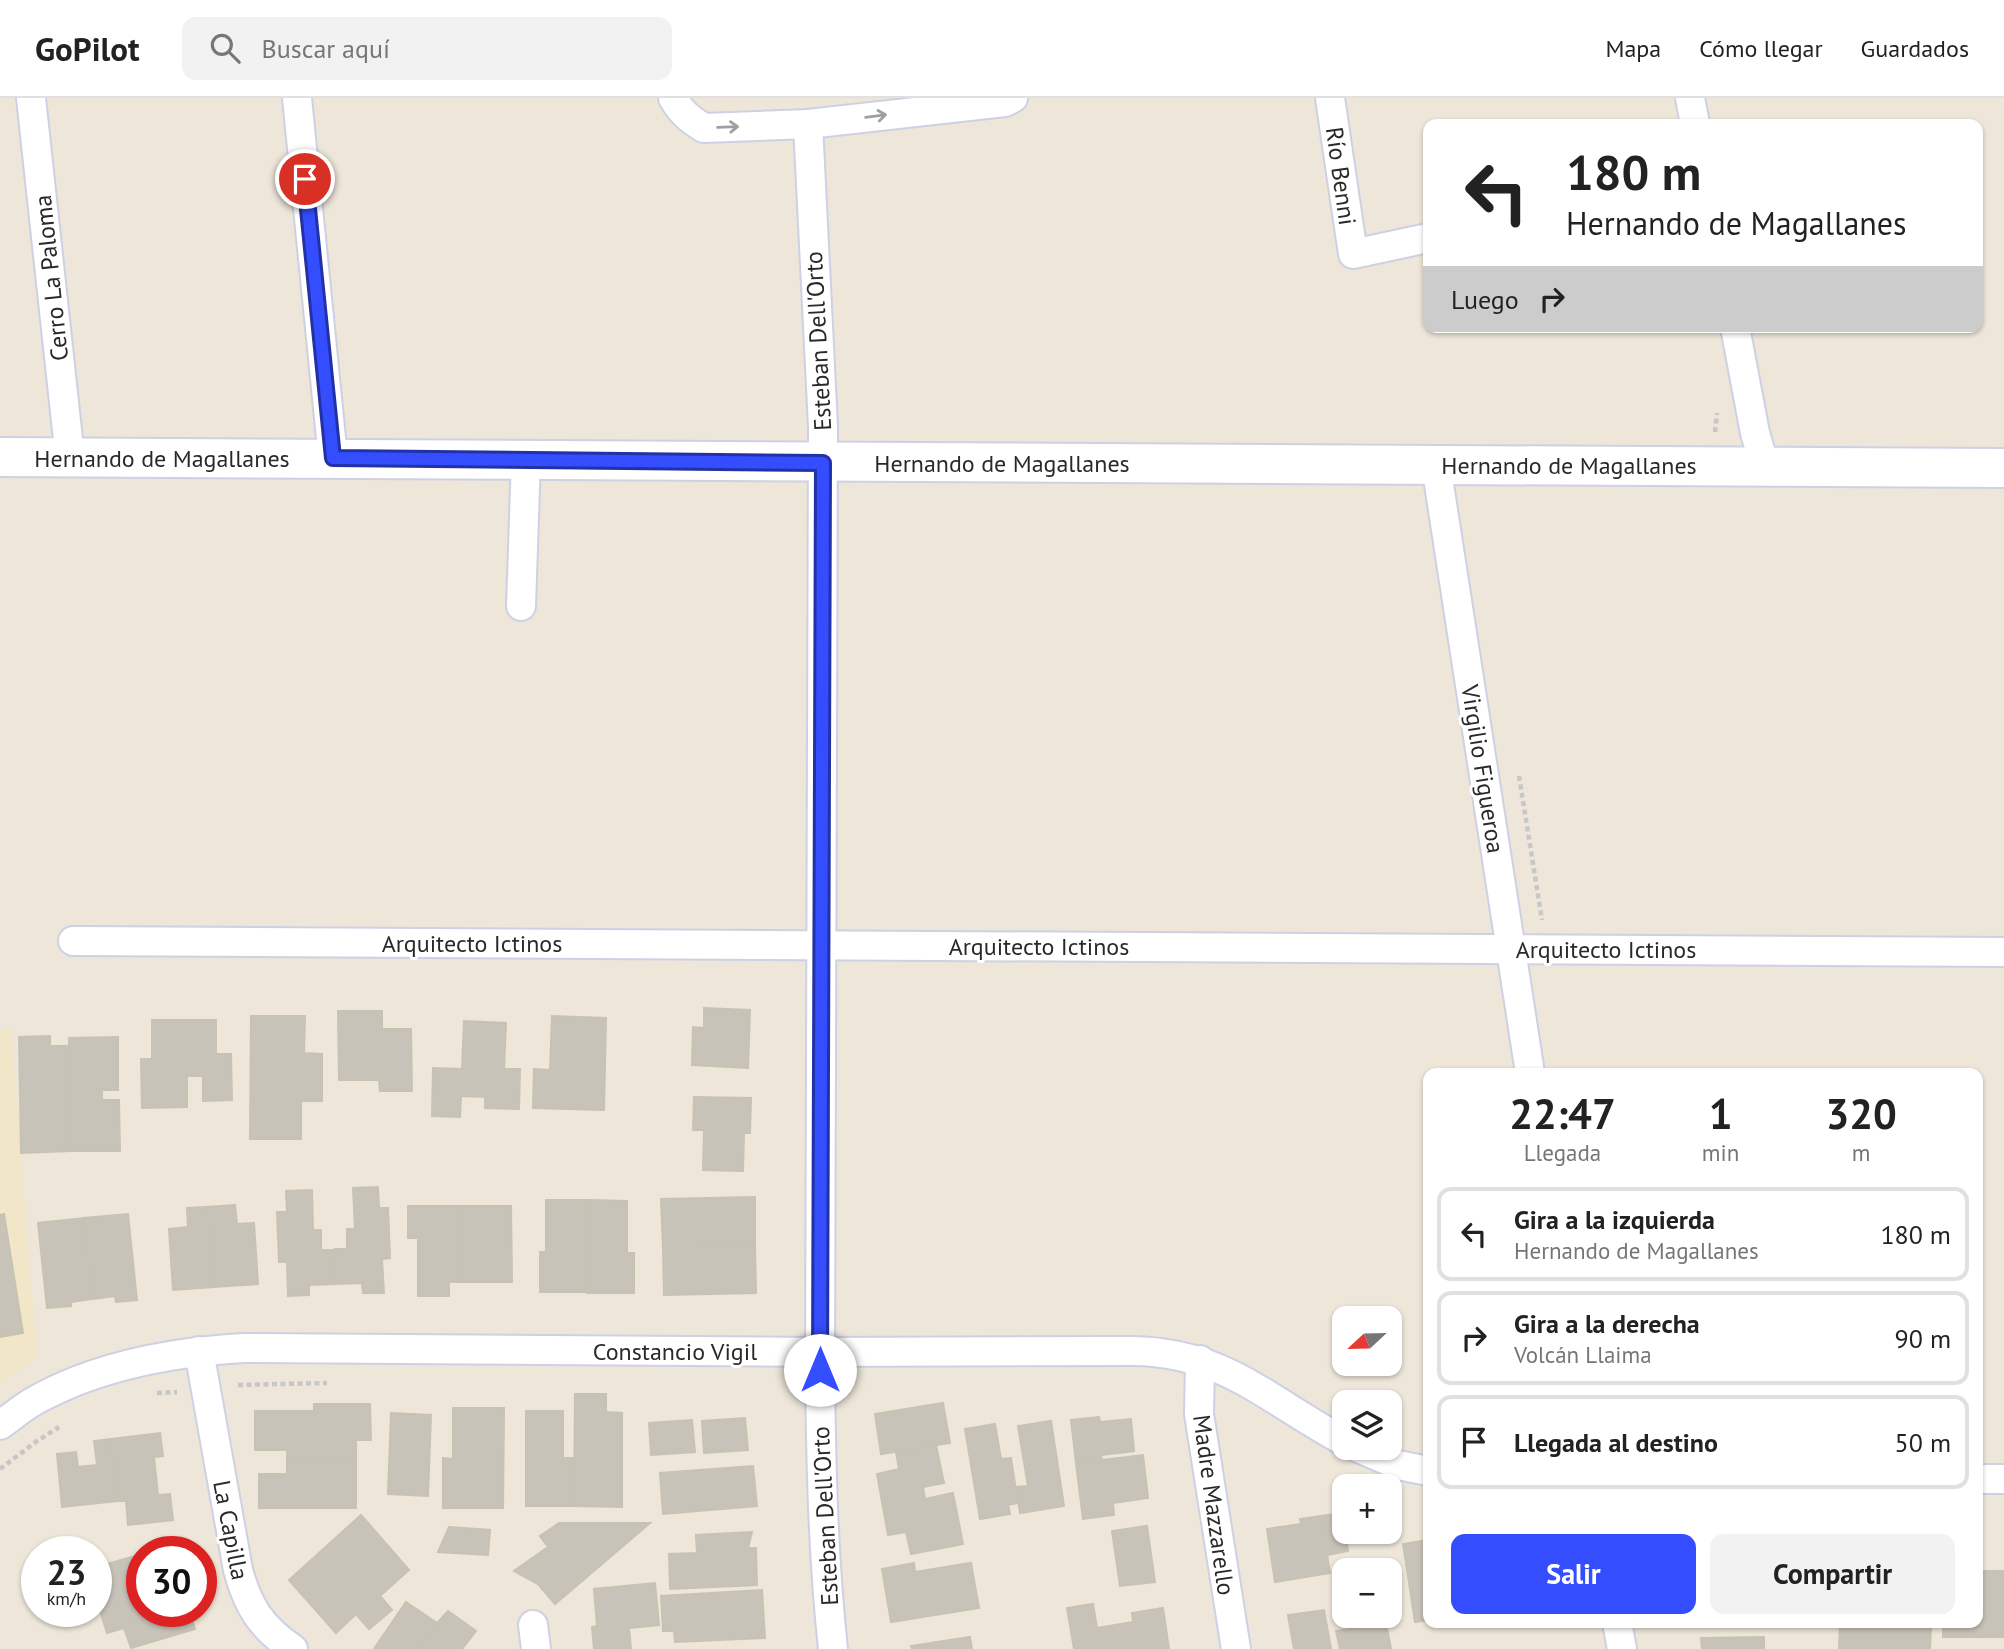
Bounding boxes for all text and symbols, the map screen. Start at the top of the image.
search box [182,17,672,80]
text: GoPilot [35,27,140,70]
icon: search [206,29,244,67]
text: Buscar aquí [262,32,390,65]
text: Mapa [1605,33,1661,64]
text: Cómo llegar [1699,33,1823,64]
text: Guardados [1861,33,1969,64]
one-way arrow [864,110,886,123]
one-way arrow [716,121,739,134]
street label: Río Benni [1319,125,1363,227]
text: 180 m [1566,140,1701,204]
icon: left [1451,147,1542,238]
pin [275,149,335,209]
icon: arrive [286,160,324,198]
street label: Cerro La Paloma [27,194,75,362]
text: Hernando de Magallanes [1566,202,1906,244]
street label: Esteban Dell'Orto [798,250,838,432]
icon: right [1533,280,1571,318]
text: Luego [1451,283,1519,316]
street label: Hernando de Magallanes [34,443,290,474]
street label: Hernando de Magallanes [874,448,1130,479]
street label: Hernando de Magallanes [1441,450,1697,481]
street label: Virgilio Figueroa [1454,682,1512,855]
street label: Arquitecto Ictinos [382,928,562,959]
street label: Arquitecto Ictinos [949,931,1129,962]
street label: Arquitecto Ictinos [1516,934,1696,965]
text: 22:47 [1509,1086,1616,1141]
text: 1 [1709,1086,1732,1141]
text: 320 [1825,1086,1897,1141]
text: Llegada [1524,1138,1601,1167]
text: min [1702,1138,1739,1167]
text: m [1852,1138,1870,1167]
text: Gira a la izquierda [1514,1203,1715,1236]
icon: left [1455,1215,1493,1253]
text: 180 m [1880,1218,1951,1251]
text: Hernando de Magallanes [1514,1236,1759,1265]
north arrow [1332,1306,1402,1376]
map controls [1332,1306,1402,1628]
text: Gira a la derecha [1514,1307,1700,1340]
icon: right [1455,1319,1493,1357]
text: 90 m [1895,1322,1951,1355]
position arrow [783,1333,857,1407]
street label: Constancio Vigil [593,1336,757,1367]
text: Volcán Llaima [1514,1340,1652,1369]
button: layers [1332,1390,1402,1460]
street label: Madre Mazzarello [1186,1413,1242,1597]
icon: arrive [1455,1423,1493,1461]
street label: Esteban Dell'Orto [805,1425,845,1607]
text: Llegada al destino [1514,1426,1718,1459]
text: 50 m [1895,1426,1951,1459]
button: + [1332,1474,1402,1544]
street label: La Capilla [206,1478,256,1582]
button: Salir [1451,1534,1696,1614]
button: Compartir [1710,1534,1955,1614]
speed limit sign: 30 [126,1536,217,1627]
text: 23 [47,1549,86,1595]
button: − [1332,1558,1402,1628]
text: km/h [47,1587,86,1610]

